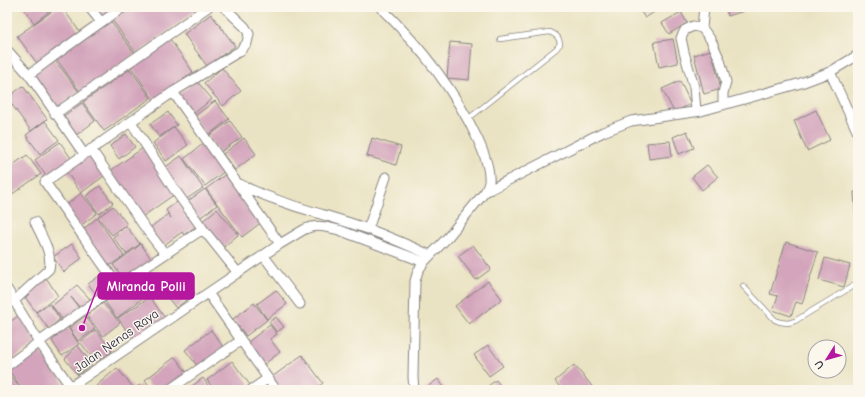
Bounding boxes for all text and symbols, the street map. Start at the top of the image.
callout: Miranda Polii [98,273,194,299]
text: Miranda Polii [106,278,186,295]
street label: Jalan Nenas Raya [71,306,161,375]
north arrow [807,339,847,379]
text: U [812,358,827,372]

